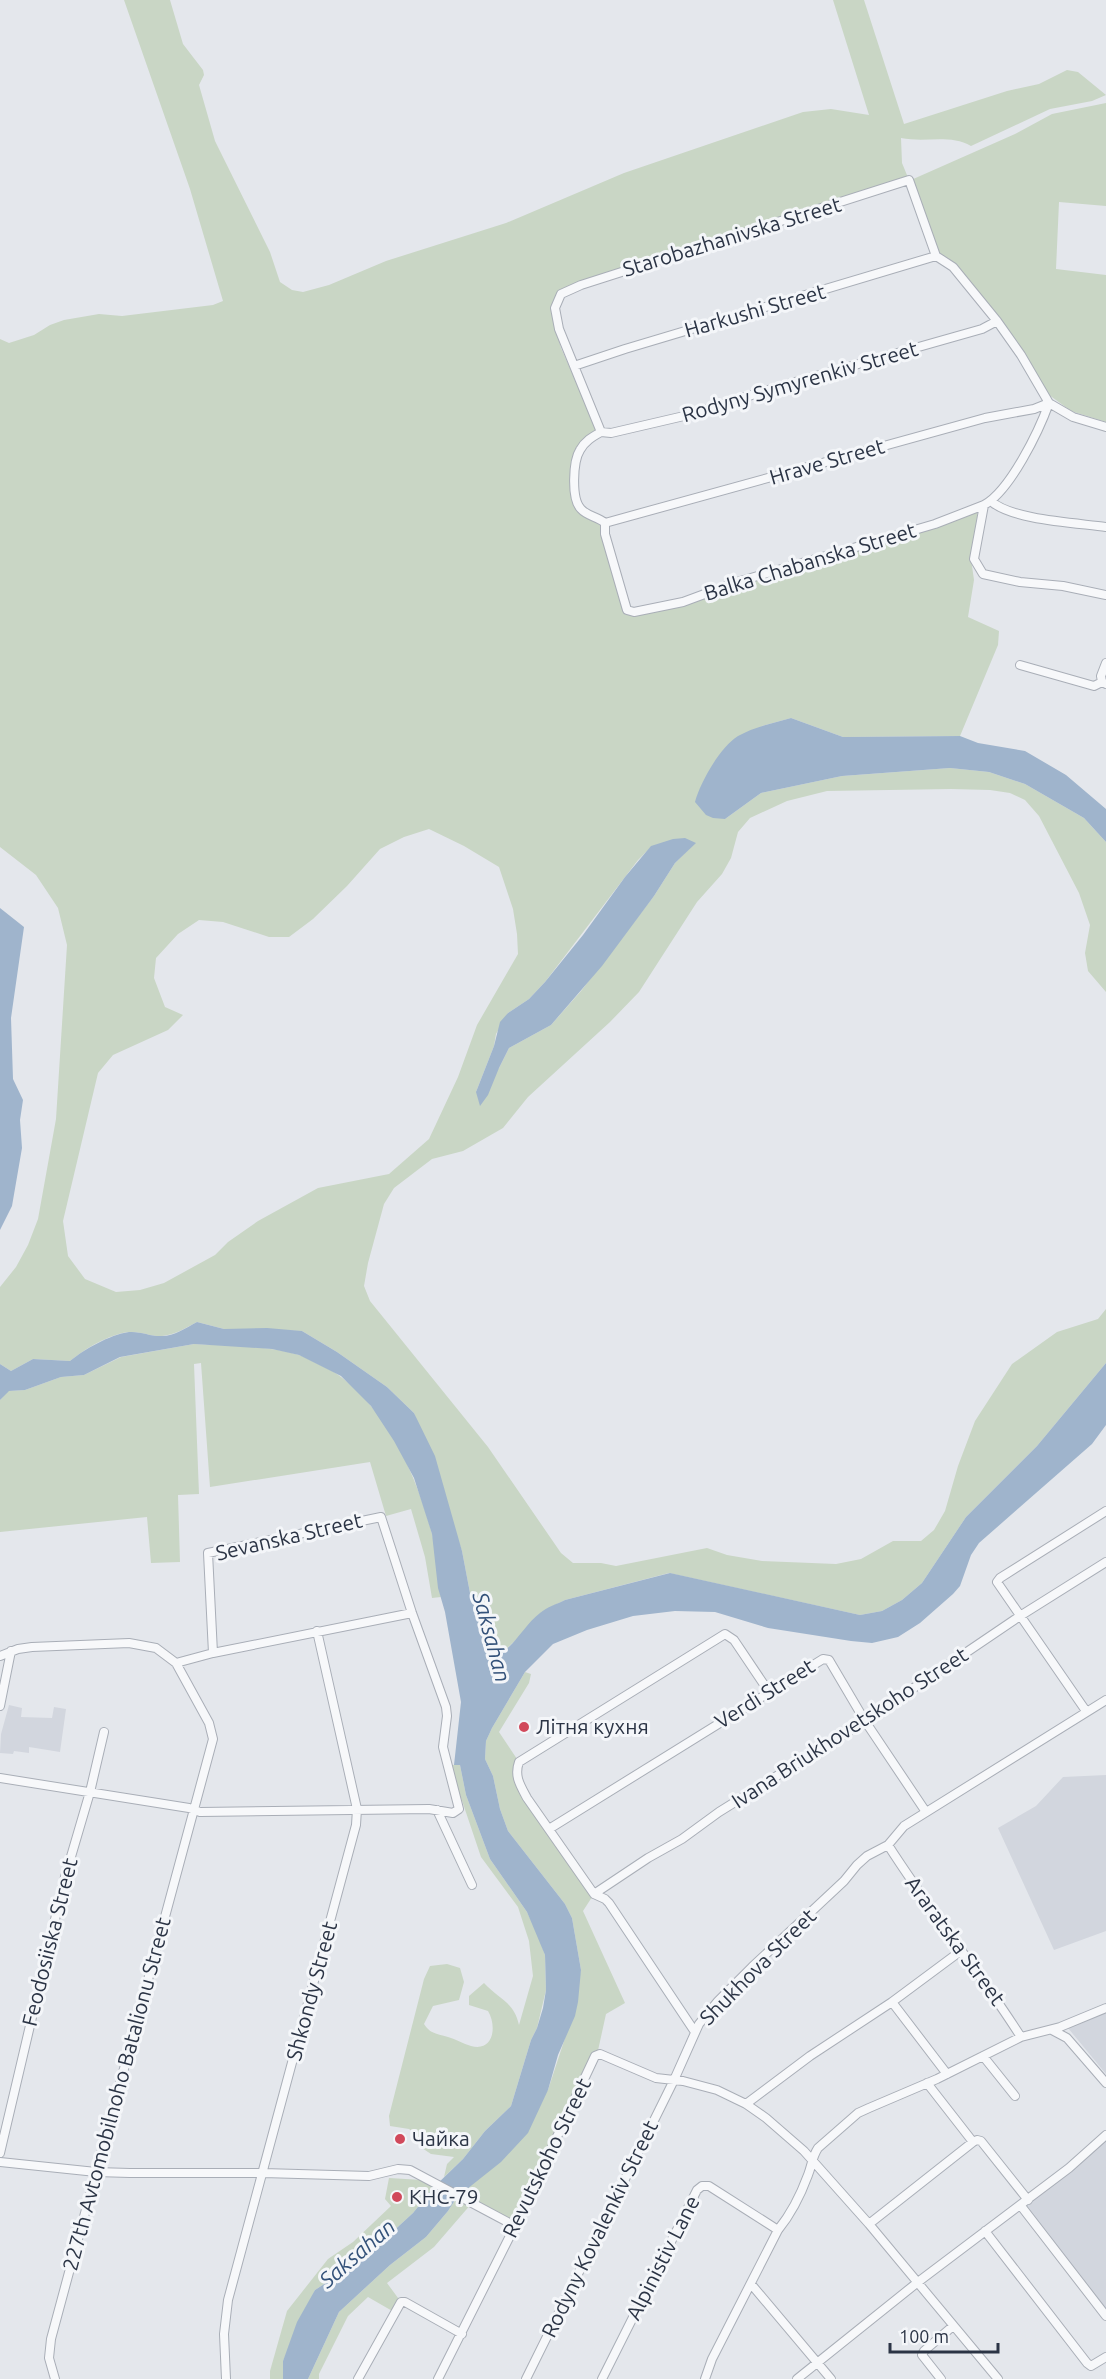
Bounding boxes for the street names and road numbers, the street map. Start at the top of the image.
street label: Starobazhanivska Street [620,191,844,281]
street label: Harkushi Street [681,278,828,342]
street label: Rodyny Symyrenkiv Street [679,336,921,426]
street label: Hrave Street [766,433,887,489]
street label: Balka Chabanska Street [701,517,919,605]
street label: Sevanska Street [213,1508,364,1565]
street label: Ivana Briukhovetskoho Street [727,1642,972,1813]
street label: Verdi Street [710,1653,819,1733]
street label: Feodosiiska Street [16,1855,82,2028]
street label: Araratska Street [901,1871,1011,2009]
street label: Shukhova Street [694,1903,820,2029]
street label: 227th Avtomobilnoho Batalionu Street [57,1914,175,2273]
street label: Shkondy Street [281,1918,341,2063]
street label: Revutskoho Street [497,2074,595,2241]
street label: Rodyny Kovalenkiv Street [536,2116,662,2341]
street label: Alpinistiv Lane [620,2191,704,2324]

